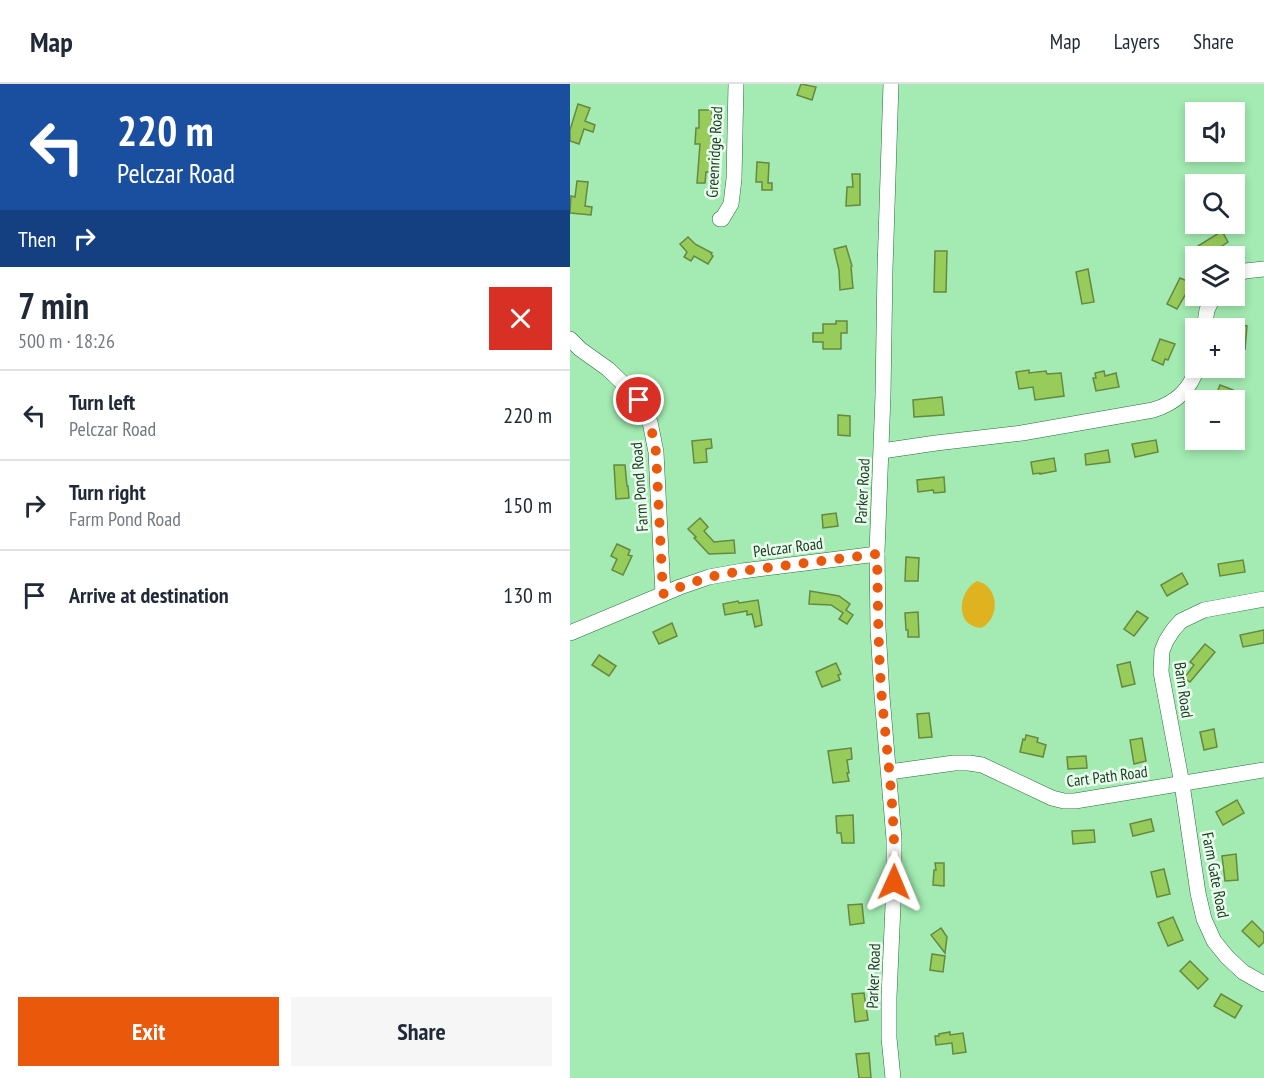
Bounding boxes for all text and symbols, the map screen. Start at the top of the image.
text: Map [30,23,73,60]
text: Map [1050,28,1081,55]
text: Layers [1114,28,1160,55]
text: Share [1193,28,1234,55]
map controls [1185,102,1245,450]
button: sound [1185,102,1245,162]
text: 220 m [117,103,214,158]
street label: Greenridge Road [702,106,726,198]
icon: left [18,108,96,186]
text: Pelczar Road [117,156,235,190]
button: search [1185,174,1245,234]
icon: right [68,222,101,255]
text: Then [18,225,56,253]
button: layers [1185,246,1245,306]
text: 7 min [18,282,89,329]
button: close [489,287,552,350]
button: + [1185,318,1245,378]
text: 500 m · 18:26 [18,328,115,354]
pin [613,374,664,425]
icon: arrive [622,383,655,416]
text: Turn left [69,388,135,416]
button: − [1185,390,1245,450]
icon: left [18,399,51,432]
text: 220 m [503,401,552,429]
text: Pelczar Road [69,416,156,442]
street label: Farm Pond Road [626,442,652,532]
street label: Parker Road [850,458,874,524]
text: Turn right [69,478,146,506]
icon: right [18,489,51,522]
text: 150 m [503,491,552,519]
text: Farm Pond Road [69,506,181,532]
street label: Pelczar Road [752,533,824,561]
icon: arrive [18,579,51,612]
text: Arrive at destination [69,581,229,609]
text: 130 m [503,581,552,609]
street label: Barn Road [1170,661,1198,719]
street label: Cart Path Road [1065,761,1149,791]
street label: Farm Gate Road [1198,830,1234,920]
position arrow [862,850,926,914]
street label: Parker Road [862,943,884,1009]
button: Exit [18,997,279,1066]
button: Share [291,997,552,1066]

